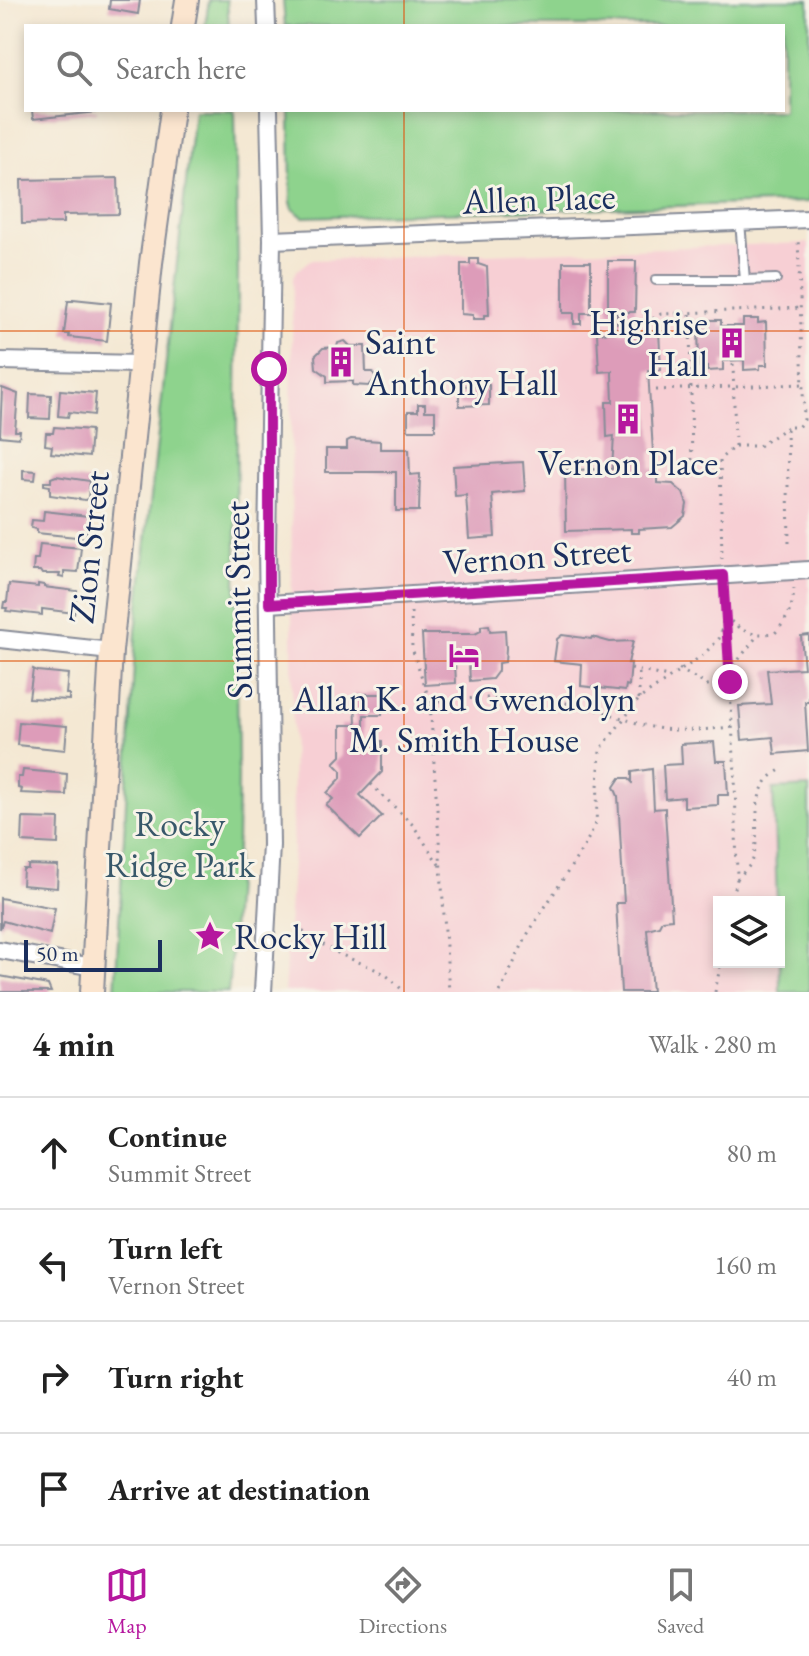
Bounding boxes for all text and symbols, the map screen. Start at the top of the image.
search box [24,24,785,112]
icon: search [52,46,96,90]
text: Search here [116,49,246,88]
street label: Allen Place [461,172,616,225]
place label: Highrise Hall [589,299,708,387]
place label: Saint Anthony Hall [364,318,558,406]
building icon: Highrise Hall [715,326,749,360]
building icon: Saint Anthony Hall [324,345,358,379]
route start [251,351,287,387]
building icon: Vernon Place [611,402,645,436]
place label: Vernon Place [538,439,718,486]
street label: Zion Street [57,468,120,626]
street label: Summit Street [212,500,263,699]
street label: Vernon Street [441,525,634,586]
hotel icon: Allan K. and Gwendolyn M. Smith House [447,638,481,672]
route end [712,664,748,700]
place label: Allan K. and Gwendolyn M. Smith House [291,675,636,763]
park label: Rocky Ridge Park [105,800,257,888]
map controls [713,896,785,968]
button: layers [713,896,785,968]
place label: Rocky Hill [234,913,387,960]
place icon: Rocky Hill [193,919,227,953]
scale bar [24,936,162,972]
text: 50 m [36,939,79,968]
text: 4 min [32,1022,115,1066]
text: Walk · 280 m [649,1027,777,1061]
text: Continue [108,1117,227,1156]
icon: ahead [32,1131,76,1175]
text: 80 m [727,1136,777,1170]
text: Summit Street [108,1156,251,1190]
text: Turn left [108,1229,222,1268]
icon: left [32,1243,76,1287]
text: 160 m [714,1248,777,1282]
text: Vernon Street [108,1268,244,1302]
icon: right [32,1355,76,1399]
text: Turn right [108,1358,244,1397]
text: 40 m [727,1360,777,1394]
icon: arrive [32,1467,76,1511]
text: Arrive at destination [108,1470,370,1509]
tab: Map [105,1563,149,1640]
tab: Directions [359,1563,447,1640]
tab: Saved [657,1563,704,1640]

